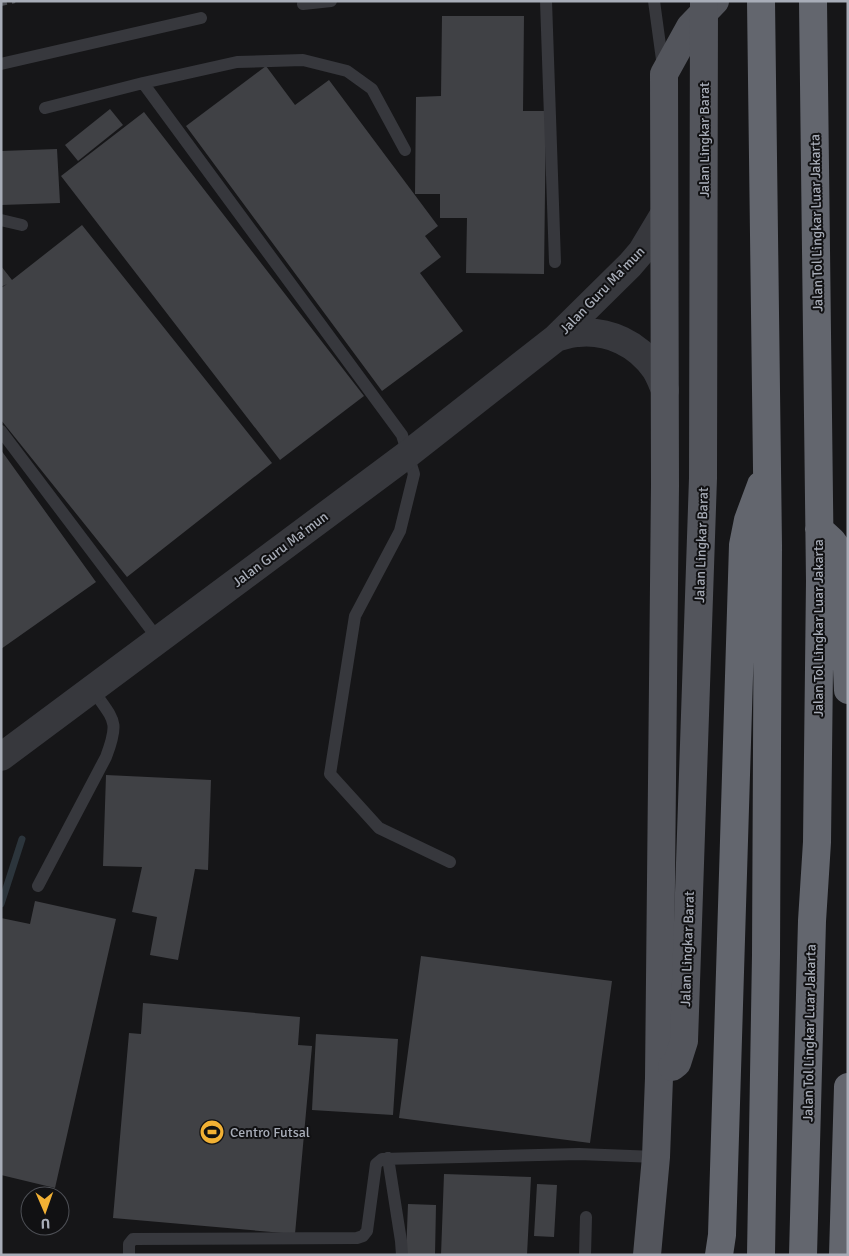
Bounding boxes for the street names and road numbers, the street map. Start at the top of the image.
street label: Jalan Lingkar Barat [696,82,713,198]
street label: Jalan Tol Lingkar Luar Jakarta [806,134,827,312]
street label: Jalan Guru Ma'mun [556,243,649,338]
street label: Jalan Lingkar Barat [691,487,712,603]
street label: Jalan Guru Ma'mun [229,508,331,591]
street label: Jalan Tol Lingkar Luar Jakarta [810,539,827,717]
street label: Jalan Lingkar Barat [677,891,698,1007]
street label: Jalan Tol Lingkar Luar Jakarta [799,944,820,1122]

